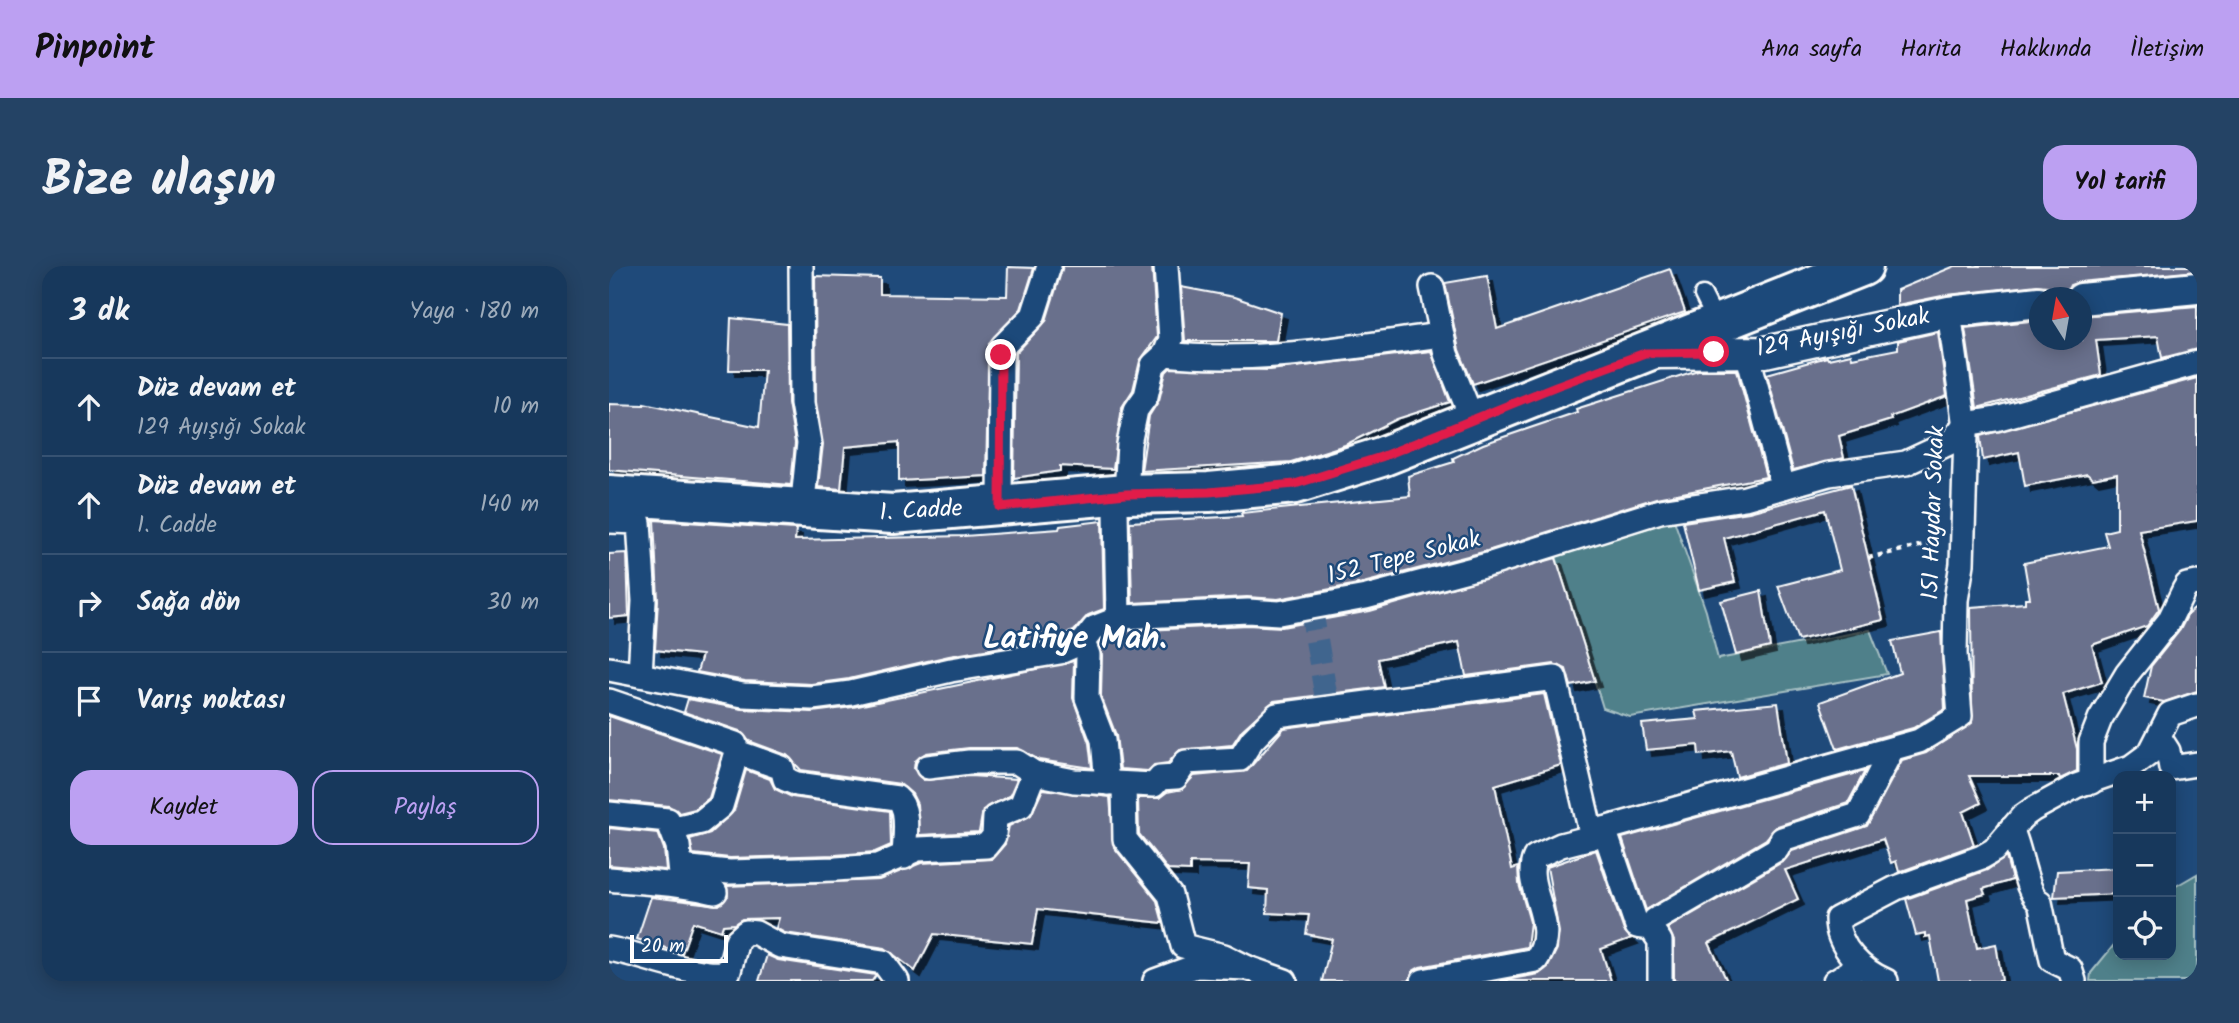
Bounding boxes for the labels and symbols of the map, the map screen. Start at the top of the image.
north arrow [2029,287,2092,350]
street label: 129 Ayışığı Sokak [1753,297,1934,369]
route start [1698,336,1729,367]
route end [985,339,1016,370]
street label: 151 Haydar Sokak [1911,424,1957,601]
street label: 1. Cadde [878,489,964,533]
street label: 152 Tepe Sokak [1323,520,1486,596]
district label: Latifiye Mah. [983,614,1167,665]
scale bar [630,932,728,964]

